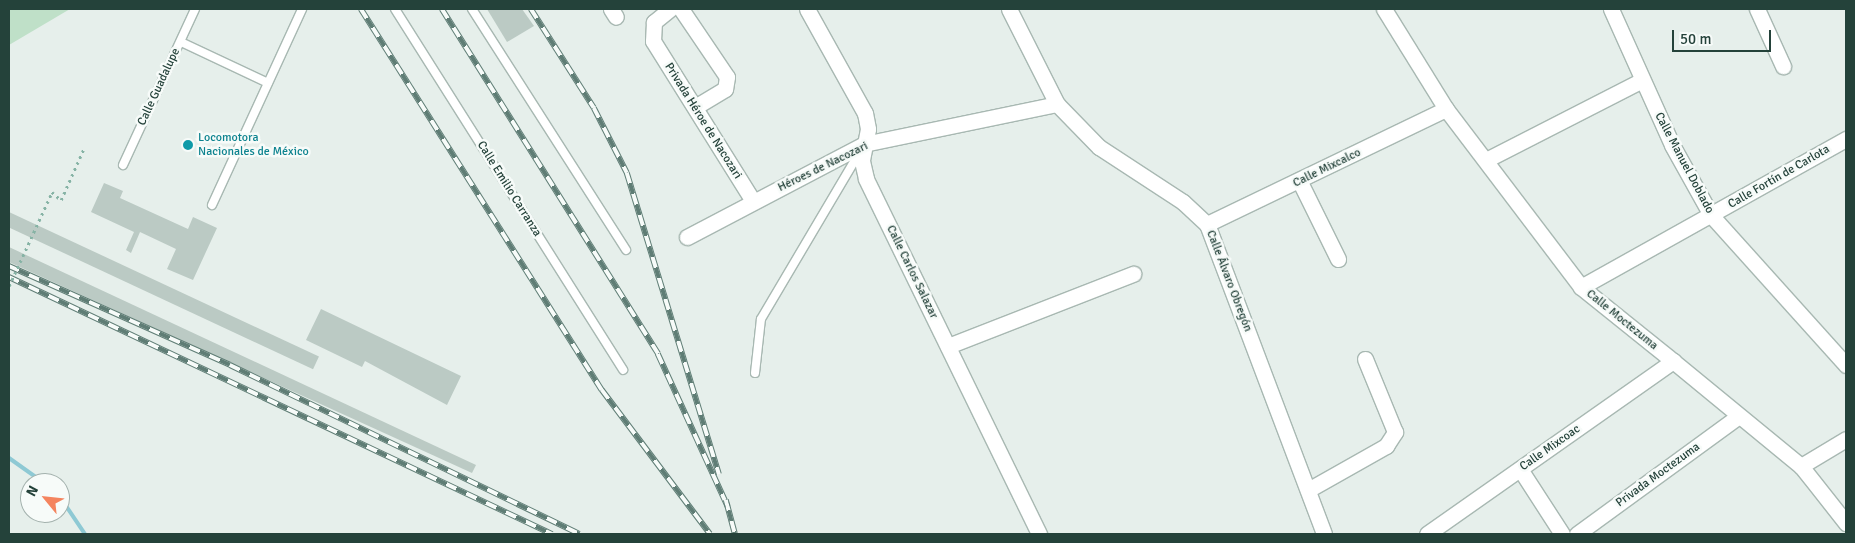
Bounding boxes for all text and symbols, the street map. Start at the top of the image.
scale bar [1675,20,1774,52]
text: 50 m [1680,30,1711,48]
street label: Calle Guadalupe [135,46,183,128]
street label: Privada Héroe de Nacozari [661,60,745,182]
street label: Calle Manuel Doblado [1651,110,1717,216]
place label: Locomotora Nacionales de México [198,131,309,159]
marker: Locomotora Nacionales de México [182,139,194,151]
street label: Calle Emilio Carranza [474,139,544,239]
street label: Héroes de Nacozari [776,139,870,195]
street label: Calle Fortín de Carlota [1726,142,1832,212]
street label: Calle Mixcalco [1291,145,1363,191]
street label: Calle Carlos Salazar [883,223,941,321]
street label: Calle Álvaro Obregón [1203,228,1255,334]
street label: Calle Moctezuma [1583,287,1661,353]
street label: Calle Mixcoac [1517,422,1583,474]
street label: Privada Moctezuma [1613,440,1703,510]
north arrow [20,473,70,523]
text: N [22,483,42,499]

